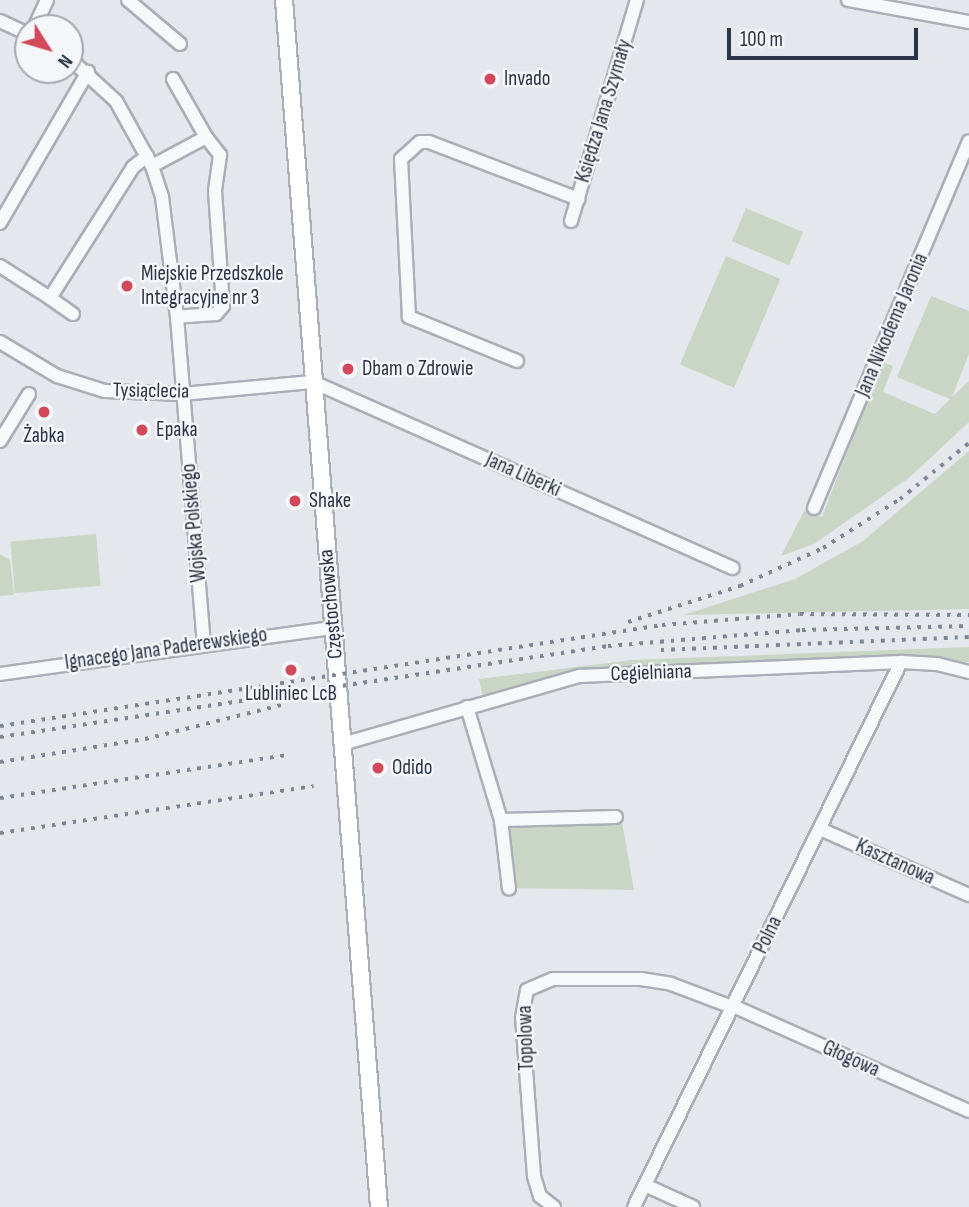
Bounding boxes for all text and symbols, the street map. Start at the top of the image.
north arrow [14,14,84,84]
scale bar [731,14,922,58]
text: 100 m [740,27,783,52]
street label: Księdza Jana Szymały [570,36,638,186]
text: N [52,50,77,72]
place label: Invado [504,66,551,92]
marker: Invado [482,71,498,87]
street label: Jana Nikodema Jaronia [850,249,934,401]
place label: Miejskie Przedszkole Integracyjne nr 3 [141,261,284,311]
marker: Miejskie Przedszkole Integracyjne nr 3 [119,278,135,294]
place label: Dbam o Zdrowie [362,356,473,382]
marker: Dbam o Zdrowie [340,361,356,377]
street label: Tysiąclecia [113,378,189,404]
marker: Żabka [36,404,52,420]
place label: Epaka [156,417,198,443]
marker: Epaka [134,422,150,438]
place label: Żabka [23,423,65,449]
street label: Jana Liberki [482,447,564,503]
street label: Wojska Polskiego [176,463,212,583]
place label: Shake [309,488,351,514]
marker: Shake [287,493,303,509]
street label: Częstochowska [314,548,348,660]
street label: Ignacego Jana Paderewskiego [63,622,269,676]
street label: Cegielniana [610,659,692,687]
marker: Lubliniec LcB [283,662,299,678]
place label: Lubliniec LcB [245,681,337,707]
place label: Odido [392,755,432,781]
marker: Odido [370,760,386,776]
street label: Kasztanowa [852,833,938,891]
street label: Polna [748,912,788,958]
street label: Topolowa [512,1005,540,1071]
street label: Głogowa [819,1035,883,1083]

